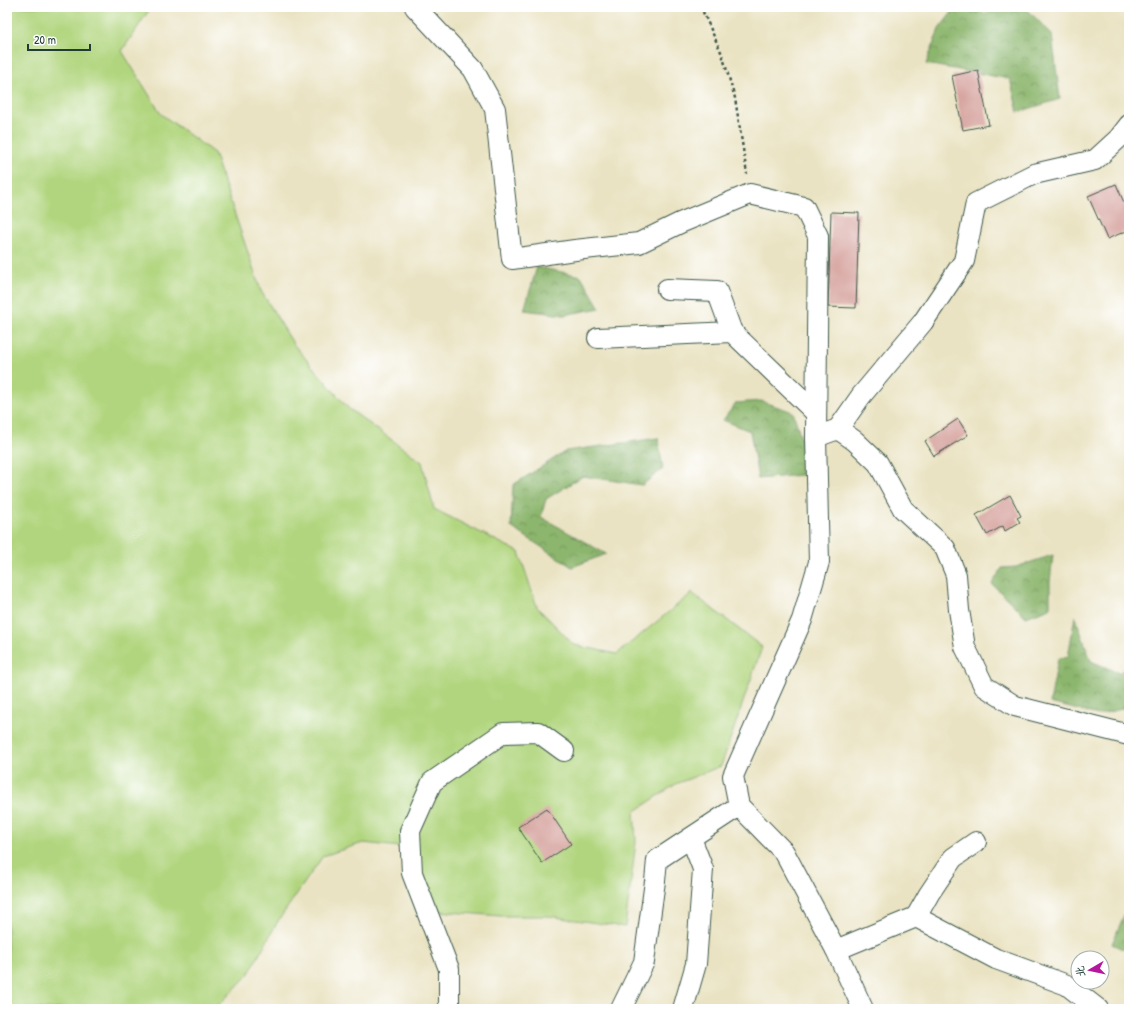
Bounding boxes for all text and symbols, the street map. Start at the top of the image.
scale bar [28,26,90,52]
text: 20 m [34,31,56,48]
north arrow [1070,950,1110,990]
text: 北 [1072,965,1088,978]

